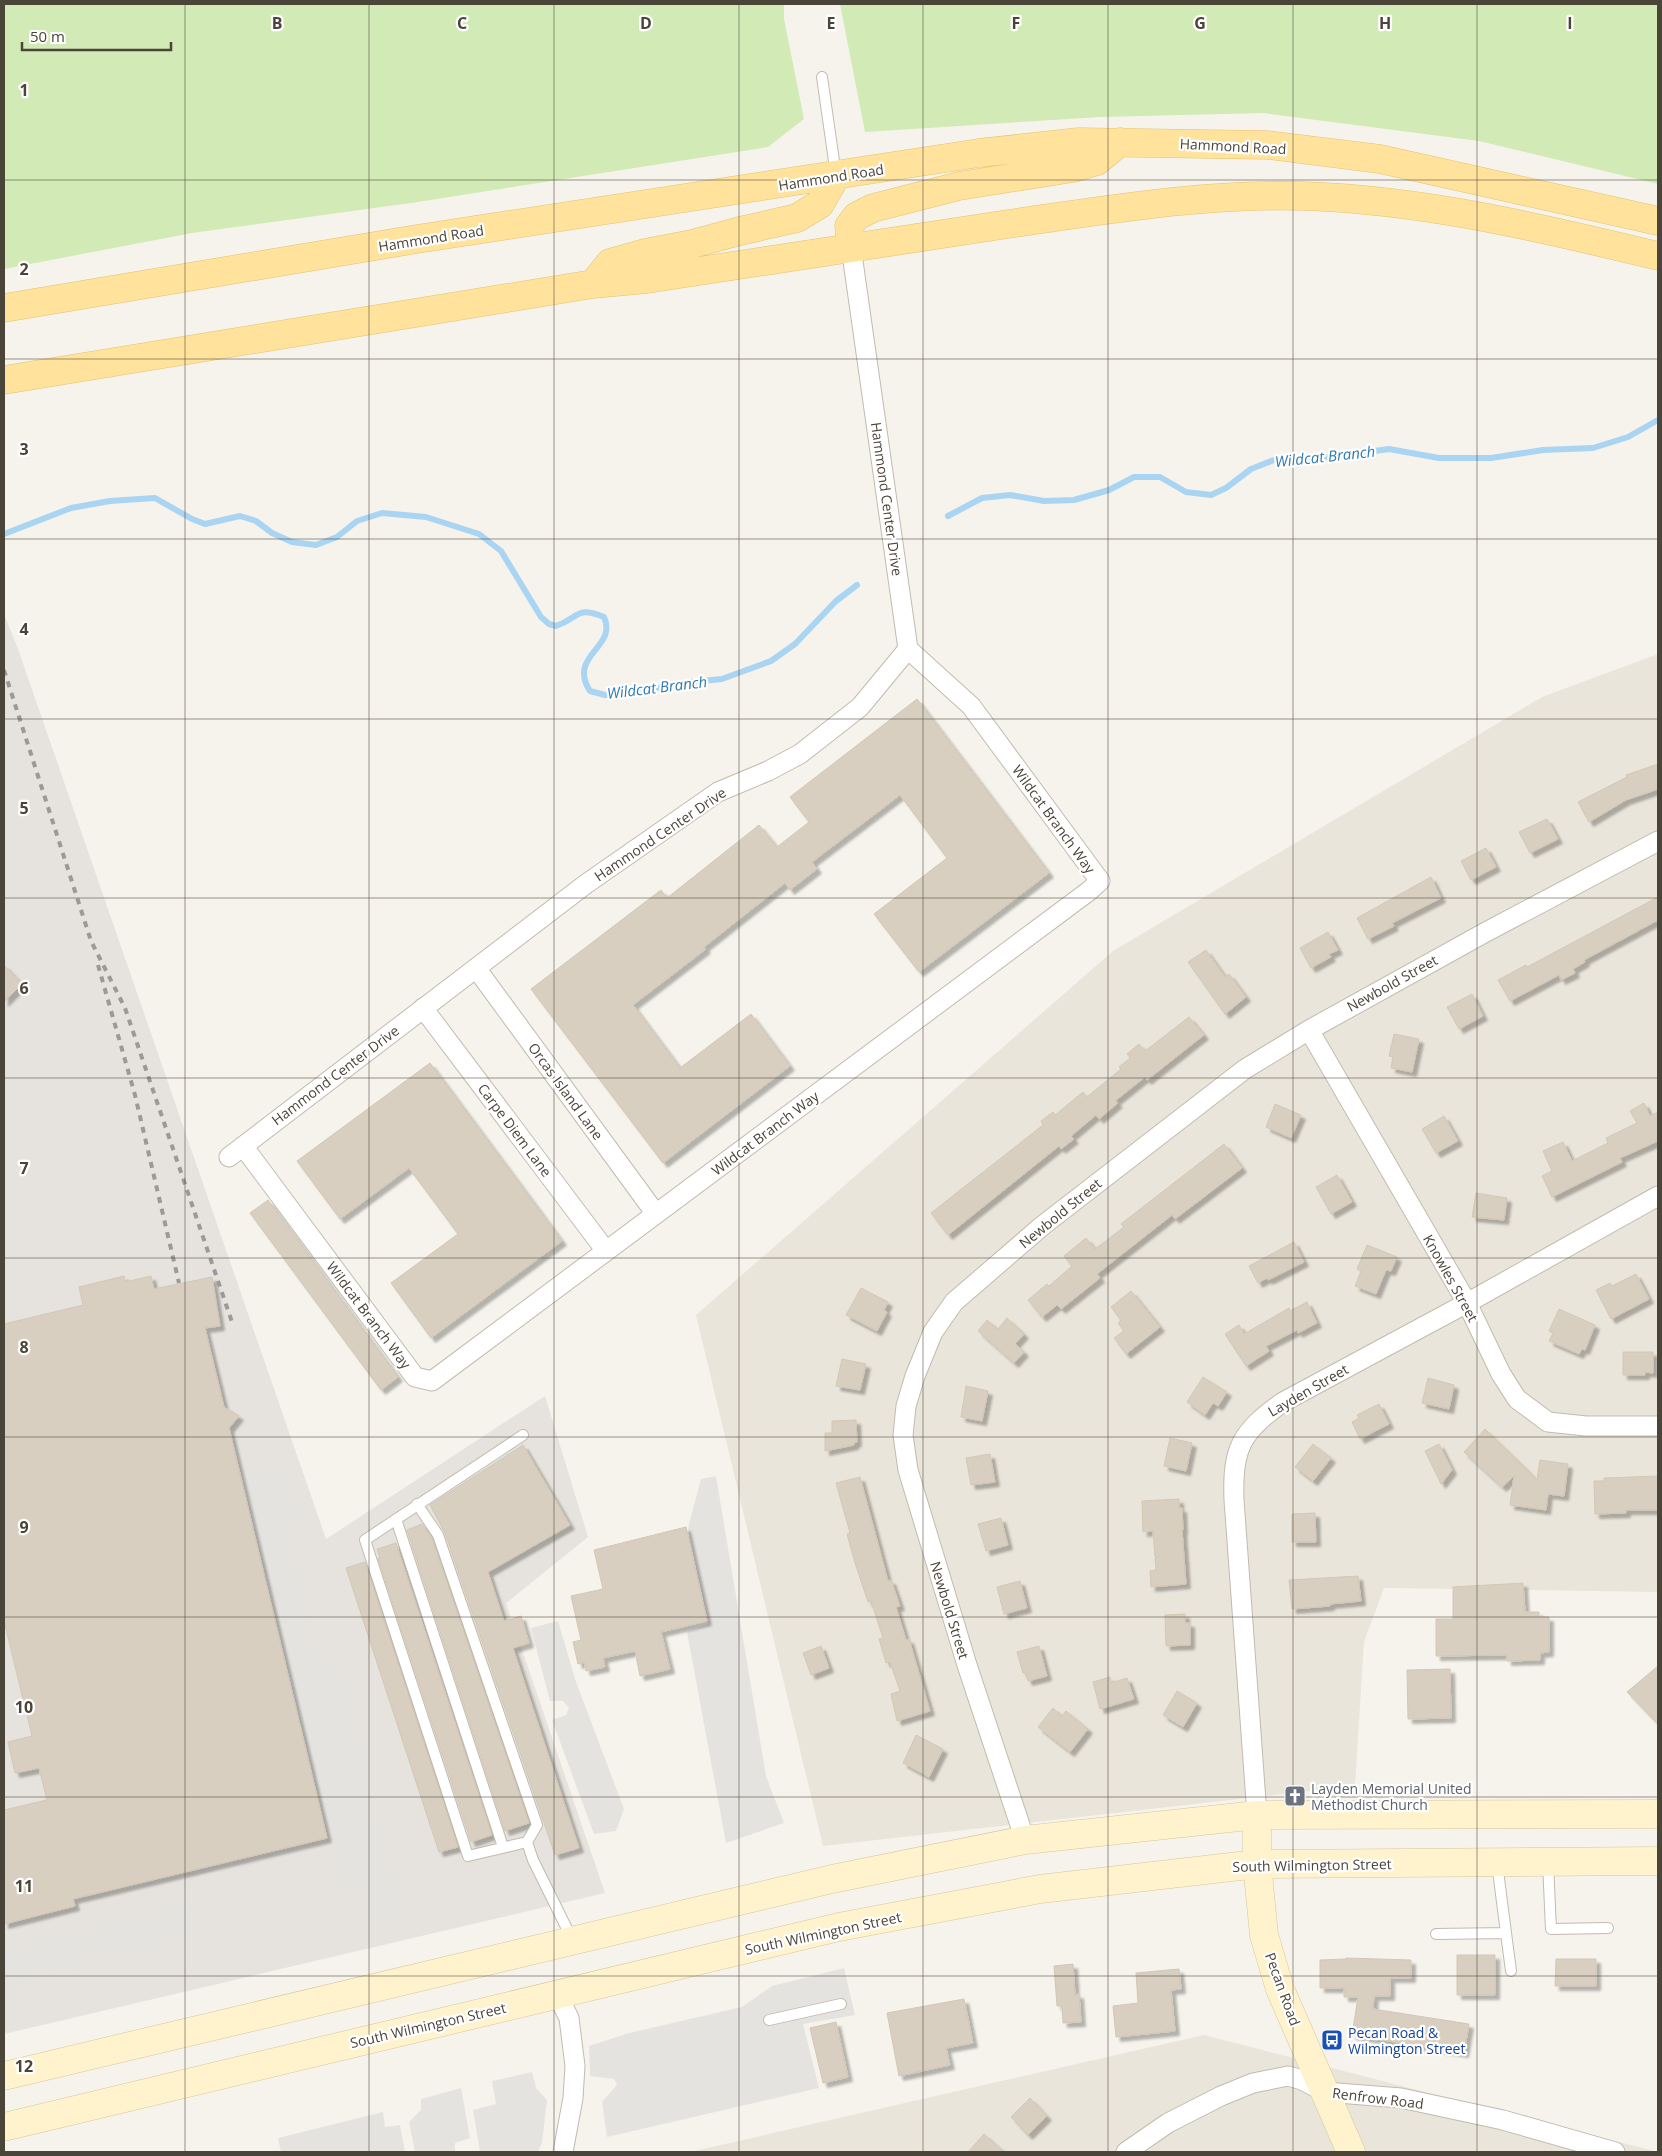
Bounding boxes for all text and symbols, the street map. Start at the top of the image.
text: B [272,12,282,34]
text: C [457,12,467,34]
text: D [640,12,652,34]
text: E [827,12,836,34]
text: F [1012,12,1020,34]
text: G [1194,12,1206,34]
text: H [1379,12,1391,34]
text: I [1567,12,1573,34]
scale bar [22,20,171,52]
text: 50 m [30,26,65,46]
text: 1 [19,79,29,101]
street label: Hammond Road [1179,134,1287,158]
street label: Hammond Road [777,159,885,195]
street label: Hammond Road [377,220,485,256]
text: 2 [19,258,29,280]
street label: Hammond Center Drive [867,421,907,577]
text: 3 [19,438,29,460]
water label: Wildcat Branch [1274,441,1376,471]
text: 4 [19,618,29,640]
water label: Wildcat Branch [606,671,708,703]
street label: Wildcat Branch Way [1008,761,1100,878]
street label: Hammond Center Drive [590,783,730,885]
text: 5 [19,797,29,819]
street label: Newbold Street [1343,950,1441,1016]
text: 6 [19,977,29,999]
street label: Hammond Center Drive [267,1021,403,1129]
street label: Orcas Island Lane [524,1039,608,1143]
street label: Carpe Diem Lane [474,1080,556,1181]
street label: Wildcat Branch Way [708,1086,823,1180]
text: 7 [19,1157,29,1179]
street label: Newbold Street [1015,1174,1105,1252]
street label: Knowles Street [1419,1231,1483,1325]
street label: Wildcat Branch Way [322,1258,416,1373]
text: 8 [19,1336,29,1358]
street label: Layden Street [1264,1359,1352,1421]
text: 9 [19,1516,29,1538]
street label: Newbold Street [926,1559,974,1661]
text: 10 [15,1696,33,1718]
place label: Layden Memorial United Methodist Church [1311,1779,1472,1814]
church icon: Layden Memorial United Methodist Church [1283,1784,1307,1808]
street label: South Wilmington Street [1232,1854,1392,1876]
text: 11 [15,1875,33,1897]
street label: South Wilmington Street [743,1907,903,1959]
street label: Pecan Road [1261,1950,1305,2028]
street label: South Wilmington Street [348,1998,508,2052]
place label: Pecan Road & Wilmington Street [1348,2023,1465,2058]
bus stop icon: Pecan Road & Wilmington Street [1320,2028,1344,2052]
text: 12 [15,2055,33,2077]
street label: Renfrow Road [1331,2083,1425,2113]

